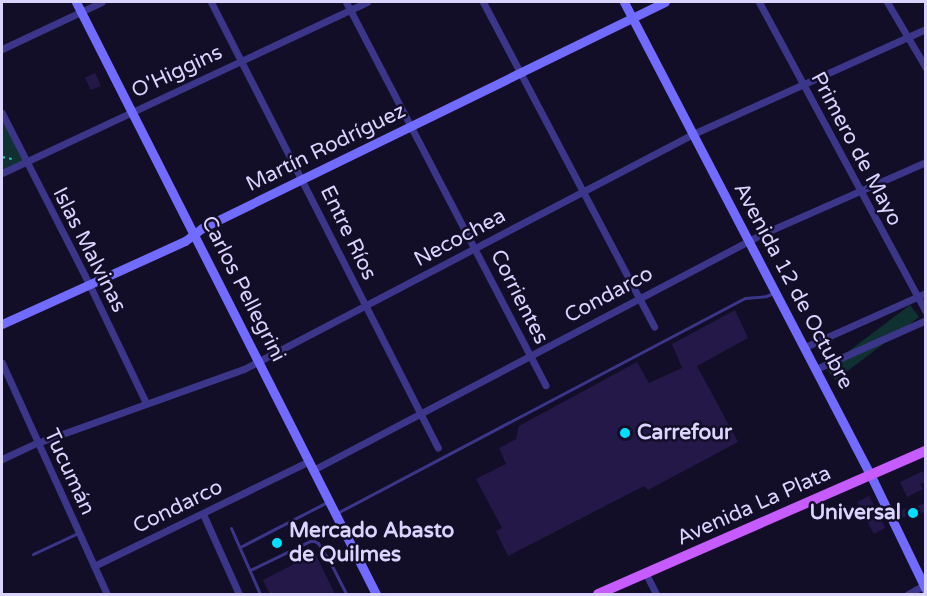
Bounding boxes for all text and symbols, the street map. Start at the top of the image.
street label: O'Higgins [128,40,226,104]
street label: Primero de Mayo [805,68,907,230]
street label: Martín Rodríguez [242,98,410,198]
street label: Avenida 12 de Octubre [728,178,858,394]
street label: Entre Ríos [314,182,382,284]
street label: Islas Malvinas [47,183,131,317]
street label: Necochea [410,203,510,273]
street label: Carlos Pellegrini [195,212,291,366]
street label: Corrientes [484,246,554,348]
street label: Condarco [560,261,658,329]
place label: Carrefour [637,420,732,446]
street label: Tucumán [38,425,100,519]
marker: Carrefour [618,426,632,440]
street label: Avenida La Plata [673,461,835,551]
street label: Condarco [129,475,227,539]
place label: Universal [809,500,901,526]
marker: Universal [906,506,920,520]
place label: Mercado Abasto de Quilmes [289,518,454,568]
marker: Mercado Abasto de Quilmes [270,536,284,550]

